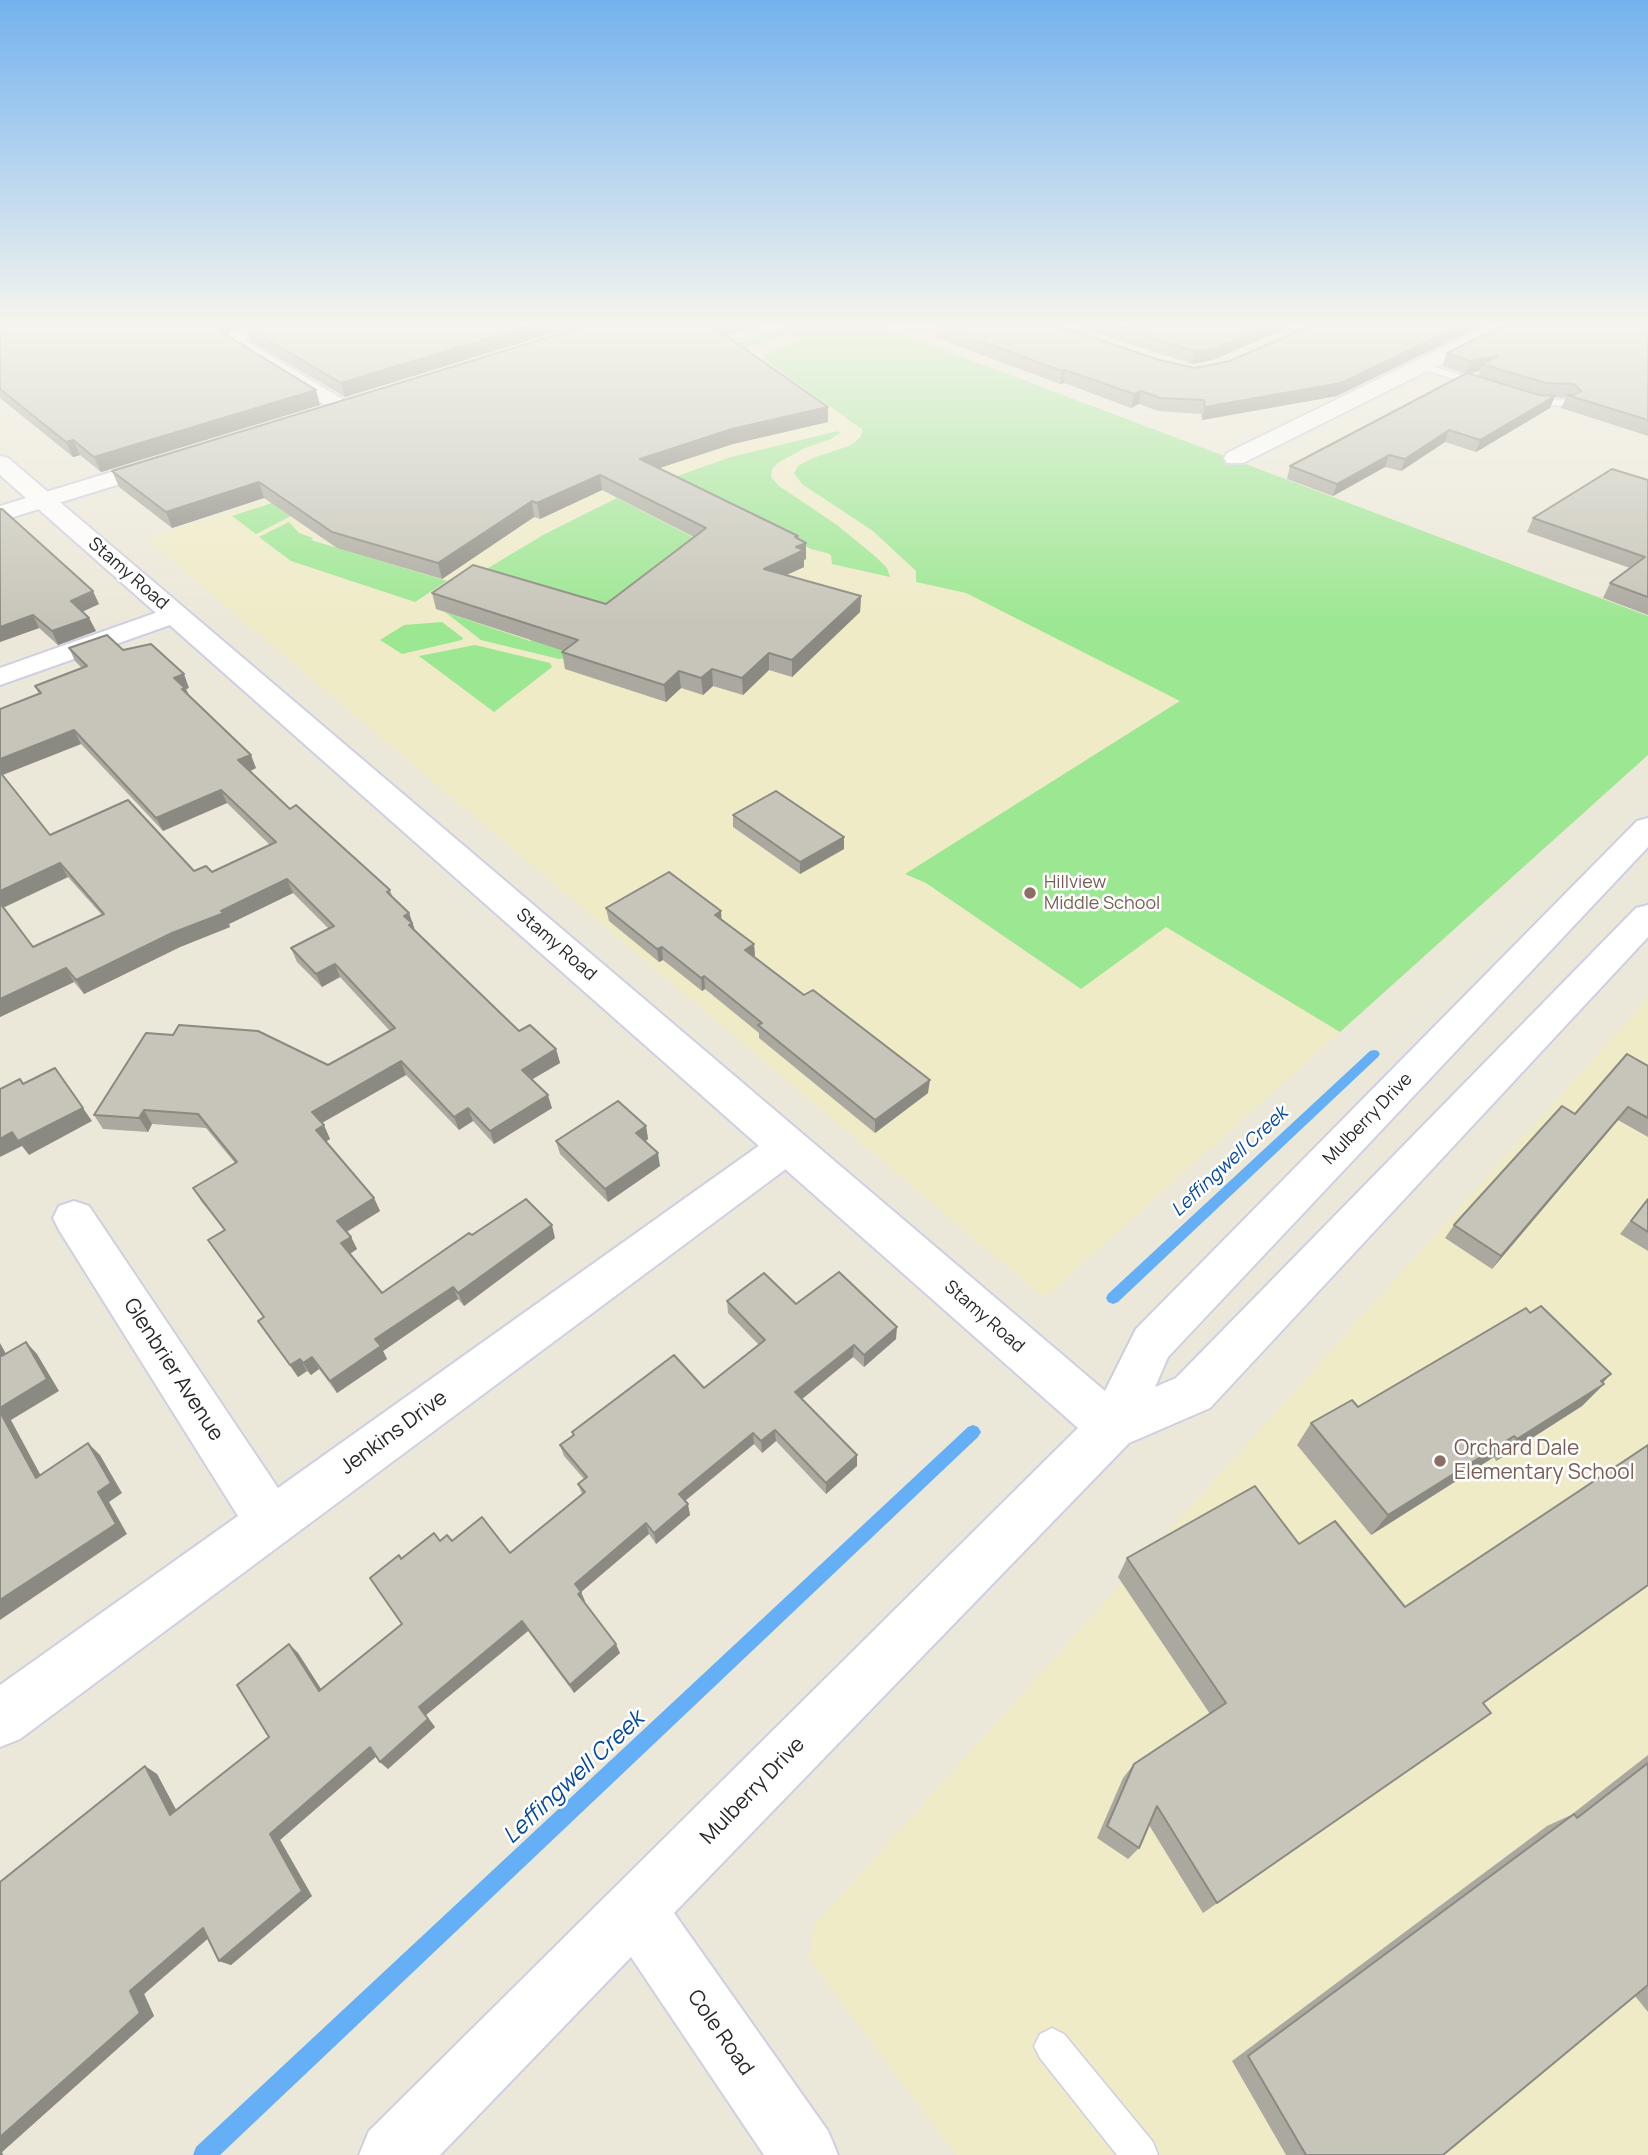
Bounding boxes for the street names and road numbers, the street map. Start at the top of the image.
street label: Stamy Road [84,533,172,615]
street label: Stamy Road [512,904,600,986]
street label: Mulberry Drive [1319,1069,1417,1169]
street label: Stamy Road [940,1276,1028,1358]
street label: Glenbrier Avenue [118,1294,228,1446]
street label: Jenkins Drive [336,1386,452,1480]
street label: Mulberry Drive [696,1732,810,1850]
street label: Cole Road [681,1985,759,2081]

